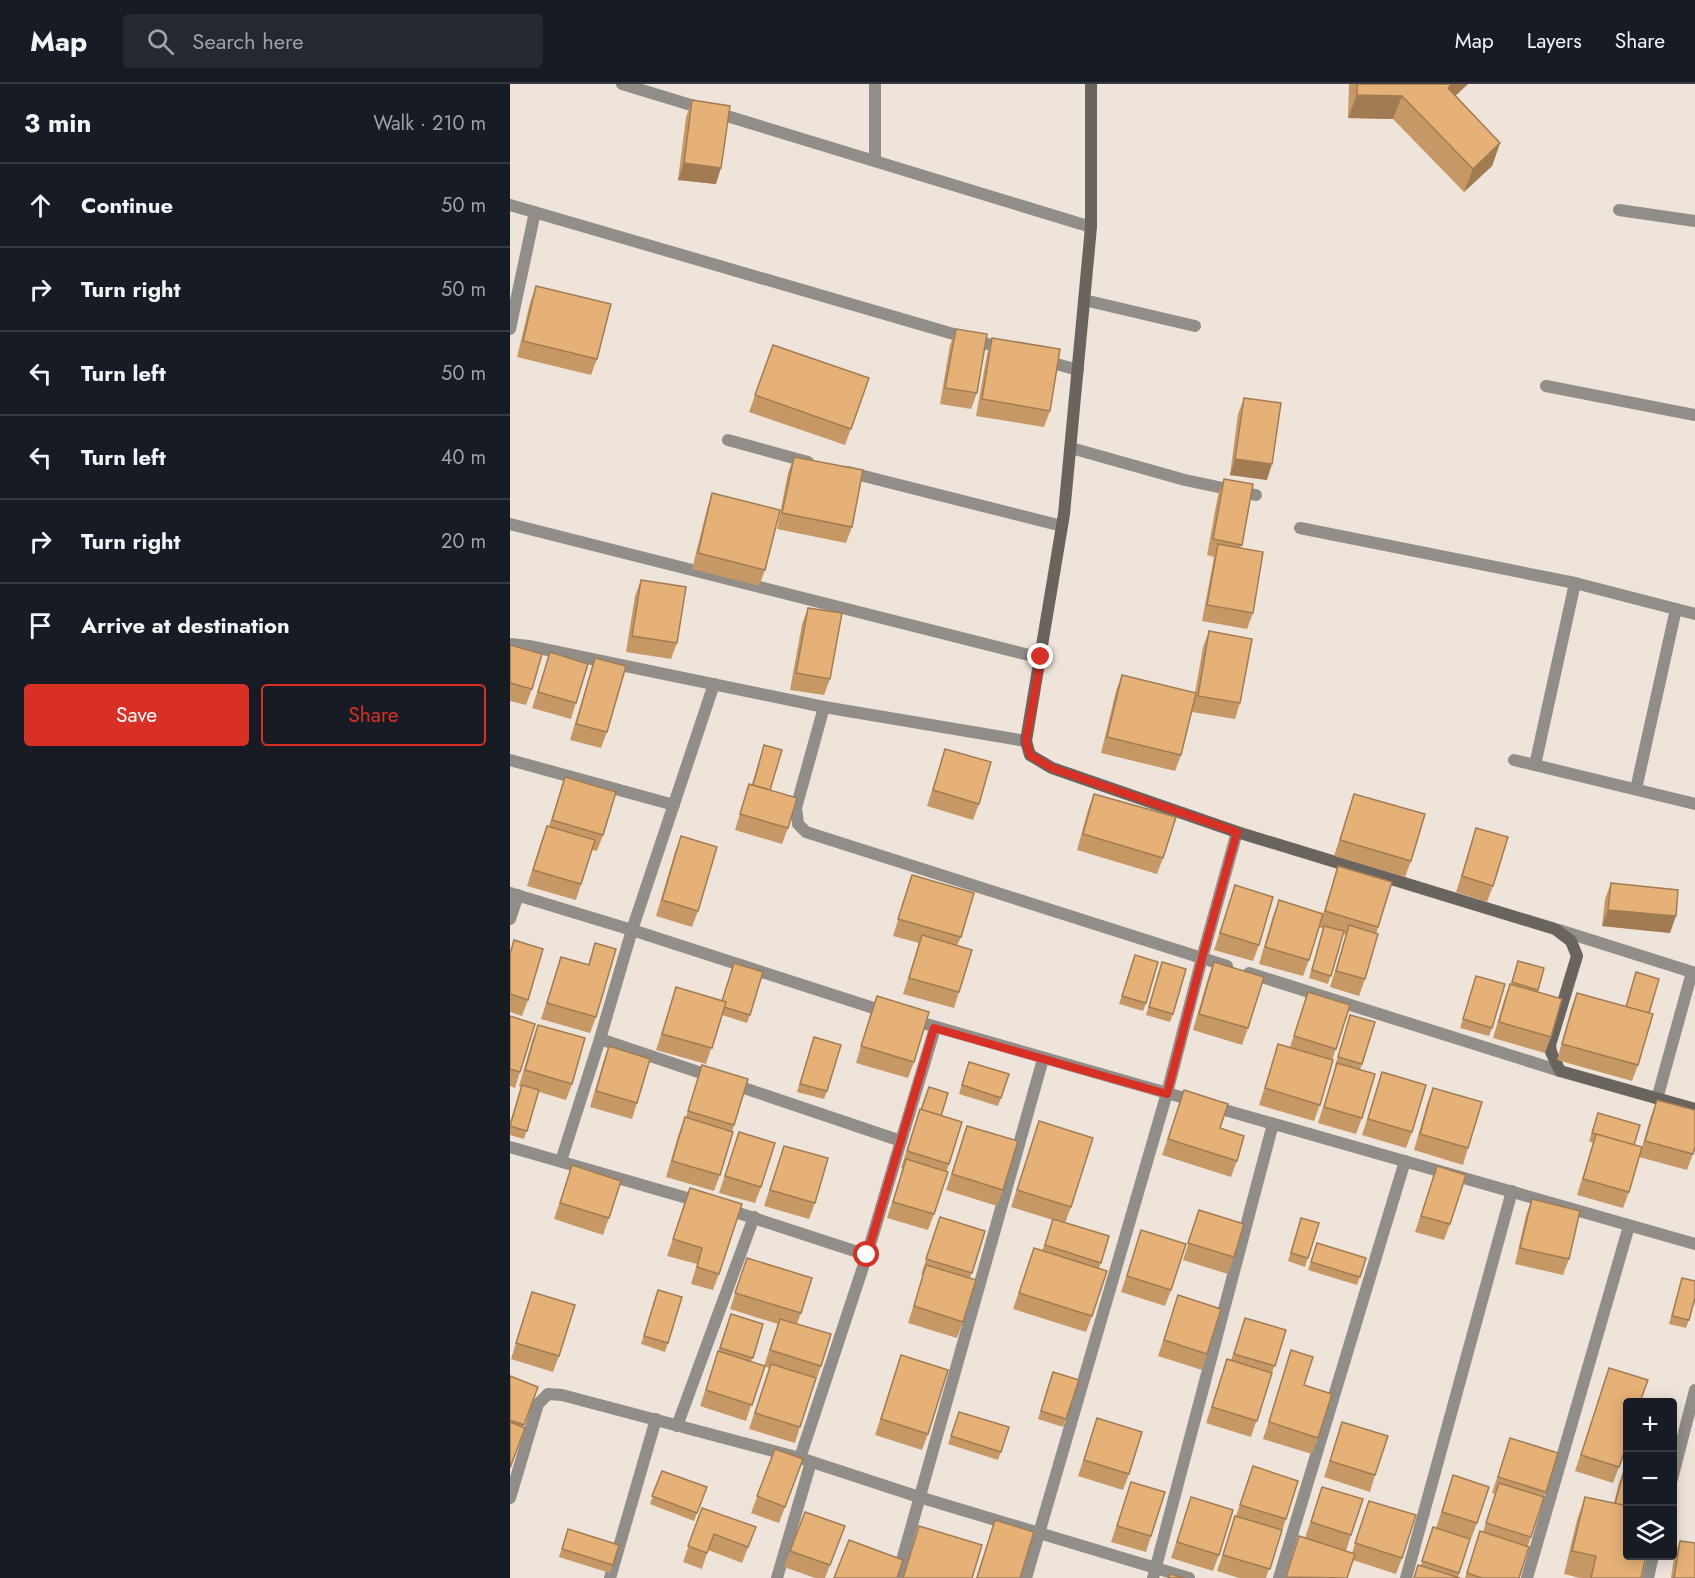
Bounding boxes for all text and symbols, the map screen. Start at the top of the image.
search box [123,14,543,68]
text: Map [30,21,87,62]
icon: search [144,25,177,58]
text: Search here [192,25,304,57]
text: Map [1455,26,1494,56]
text: Layers [1527,26,1582,56]
text: Share [1615,26,1665,56]
text: 3 min [24,104,91,142]
text: Walk · 210 m [373,109,486,138]
icon: ahead [24,189,57,222]
text: Continue [81,189,173,221]
text: 50 m [441,191,486,220]
icon: right [24,273,57,306]
text: Turn right [81,273,181,305]
text: 50 m [441,275,486,304]
icon: left [24,357,57,390]
text: Turn left [81,357,166,389]
text: 50 m [441,359,486,388]
icon: left [24,441,57,474]
text: Turn left [81,441,166,473]
text: 40 m [441,443,486,472]
icon: right [24,525,57,558]
text: Turn right [81,525,181,557]
text: 20 m [441,527,486,556]
icon: arrive [24,609,57,642]
text: Arrive at destination [81,609,290,641]
route end [1027,643,1053,669]
button: Save [24,684,249,746]
button: Share [261,684,486,746]
route start [853,1241,879,1267]
map controls [1623,1398,1677,1560]
button: + [1623,1398,1677,1452]
button: − [1623,1452,1677,1506]
button: layers [1623,1506,1677,1560]

